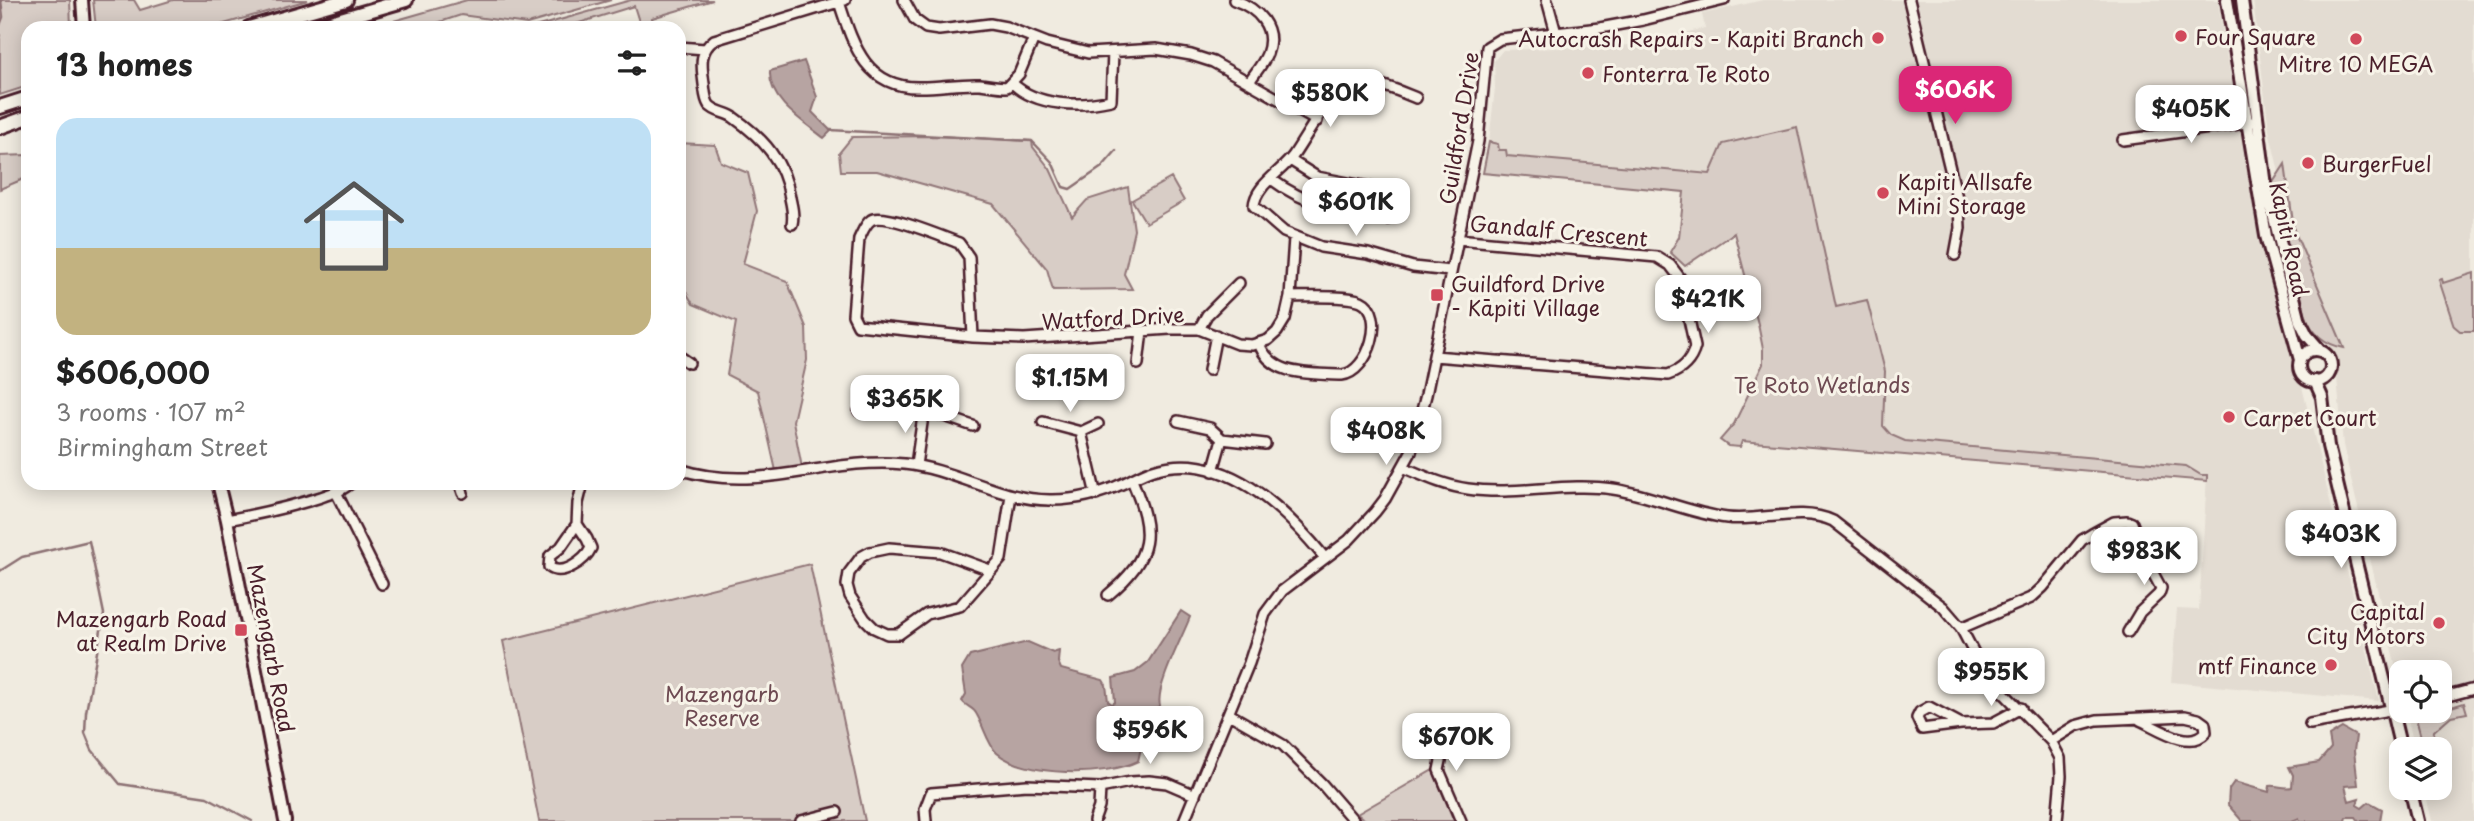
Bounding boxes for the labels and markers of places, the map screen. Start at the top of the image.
place label: Four Square [2195,20,2316,52]
place label: Autocrash Repairs - Kapiti Branch [1518,22,1864,54]
marker: Four Square [2173,28,2189,44]
marker: Autocrash Repairs - Kapiti Branch [1870,30,1886,46]
marker: Mitre 10 MEGA [2348,31,2364,47]
place label: Mitre 10 MEGA [2279,47,2434,79]
place label: Fonterra Te Roto [1602,57,1770,89]
marker: Fonterra Te Roto [1580,65,1596,81]
pin: $606K [1906,66,2004,126]
pin: $580K [1281,69,1379,129]
pin: $405K [2142,86,2240,145]
place label: BurgerFuel [2322,147,2432,179]
marker: BurgerFuel [2300,155,2316,171]
place label: Kapiti Allsafe Mini Storage [1897,165,2033,221]
pin: $601K [1307,178,1405,238]
marker: Kapiti Allsafe Mini Storage [1875,185,1891,201]
place label: Guildford Drive - Kāpiti Village [1451,267,1605,323]
pin: $421K [1659,276,1757,335]
marker: Guildford Drive - Kāpiti Village [1429,287,1445,303]
pin: $1.15M [1013,354,1127,414]
pin: $365K [856,376,954,435]
place label: Carpet Court [2243,401,2377,433]
pin: $408K [1337,407,1435,467]
marker: Carpet Court [2221,409,2237,425]
pin: $403K [2292,510,2390,570]
pin: $983K [2095,528,2193,587]
place label: Capital City Motors [2307,595,2425,651]
place label: Mazengarb Road at Realm Drive [56,602,227,658]
marker: Capital City Motors [2431,615,2447,631]
marker: Mazengarb Road at Realm Drive [233,622,249,638]
pin: $955K [1942,648,2040,708]
place label: mtf Finance [2197,649,2317,681]
marker: mtf Finance [2323,657,2339,673]
pin: $596K [1101,706,1199,766]
pin: $670K [1407,714,1505,773]

